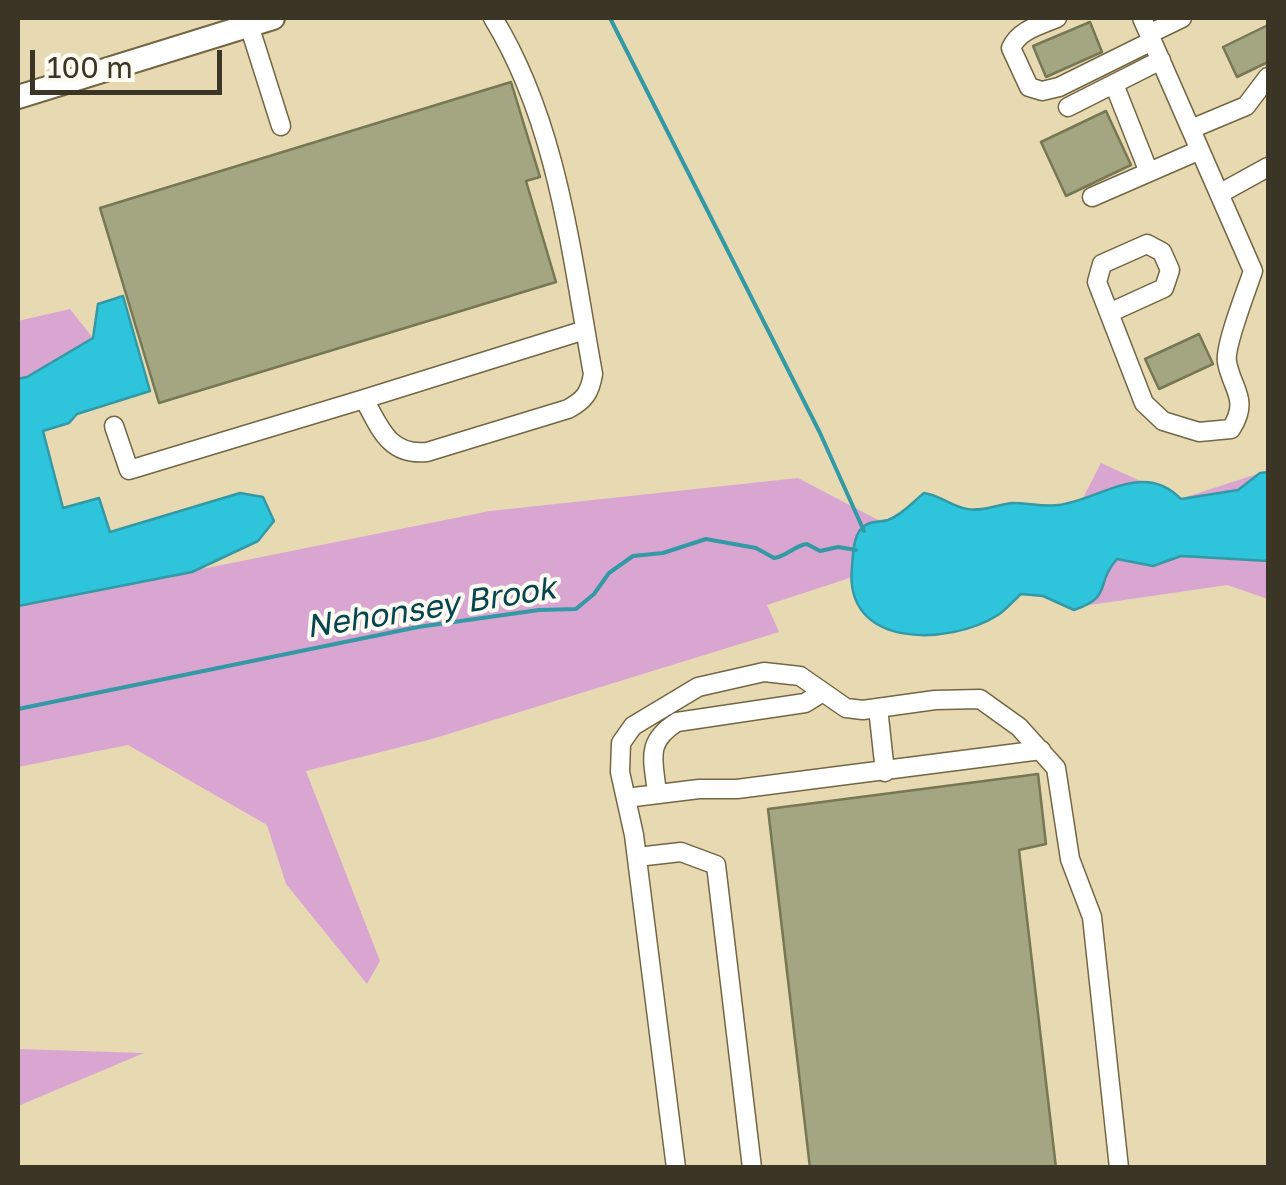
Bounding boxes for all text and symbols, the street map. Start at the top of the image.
scale bar [35,30,228,92]
text: 100 m [47,49,133,85]
water label: Nehonsey Brook [303,569,559,647]

